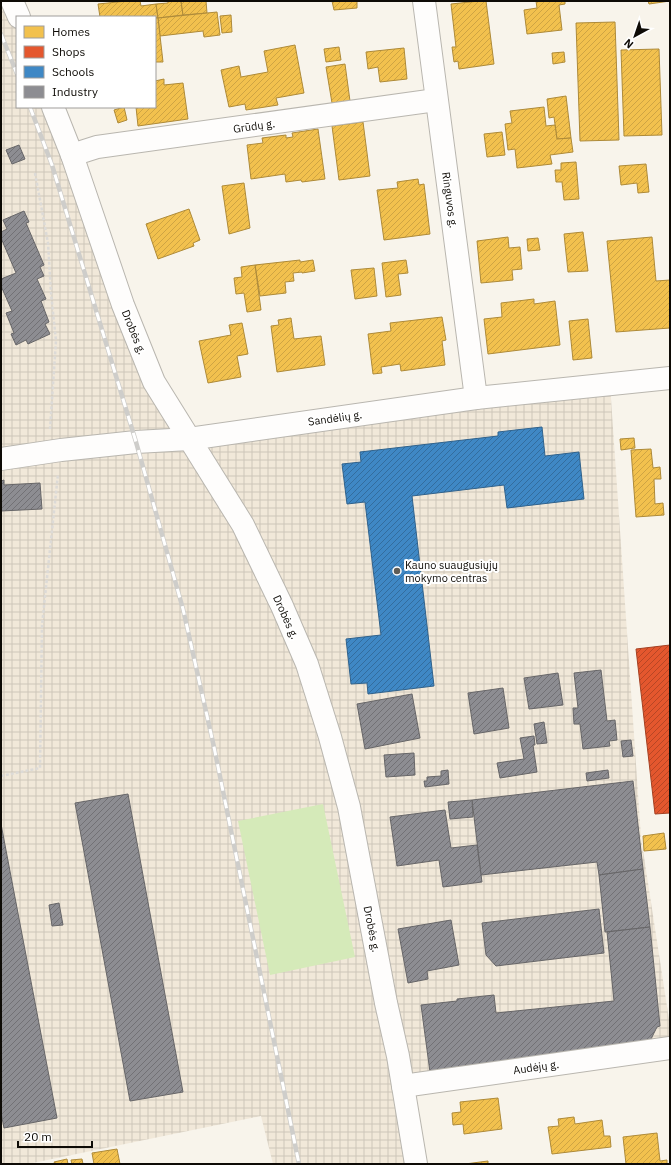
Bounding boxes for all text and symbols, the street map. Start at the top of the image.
legend [16,16,156,108]
north arrow [615,16,655,56]
text: Homes [52,24,90,39]
text: N [621,36,636,52]
text: Shops [52,44,85,59]
text: Schools [52,64,95,79]
text: Industry [52,84,98,99]
street label: Grūdų g. [232,116,276,136]
street label: Ringuvos g. [439,171,461,229]
street label: Drobės g. [119,308,149,356]
street label: Sandėlių g. [307,407,363,429]
place label: Kauno suaugusiųjų mokymo centras [405,558,498,585]
marker: Kauno suaugusiųjų mokymo centras [392,566,402,576]
street label: Drobės g. [270,593,302,641]
street label: Drobės g. [361,905,383,953]
street label: Audėjų g. [512,1057,560,1077]
scale bar [18,1123,92,1149]
text: 20 m [24,1129,52,1144]

